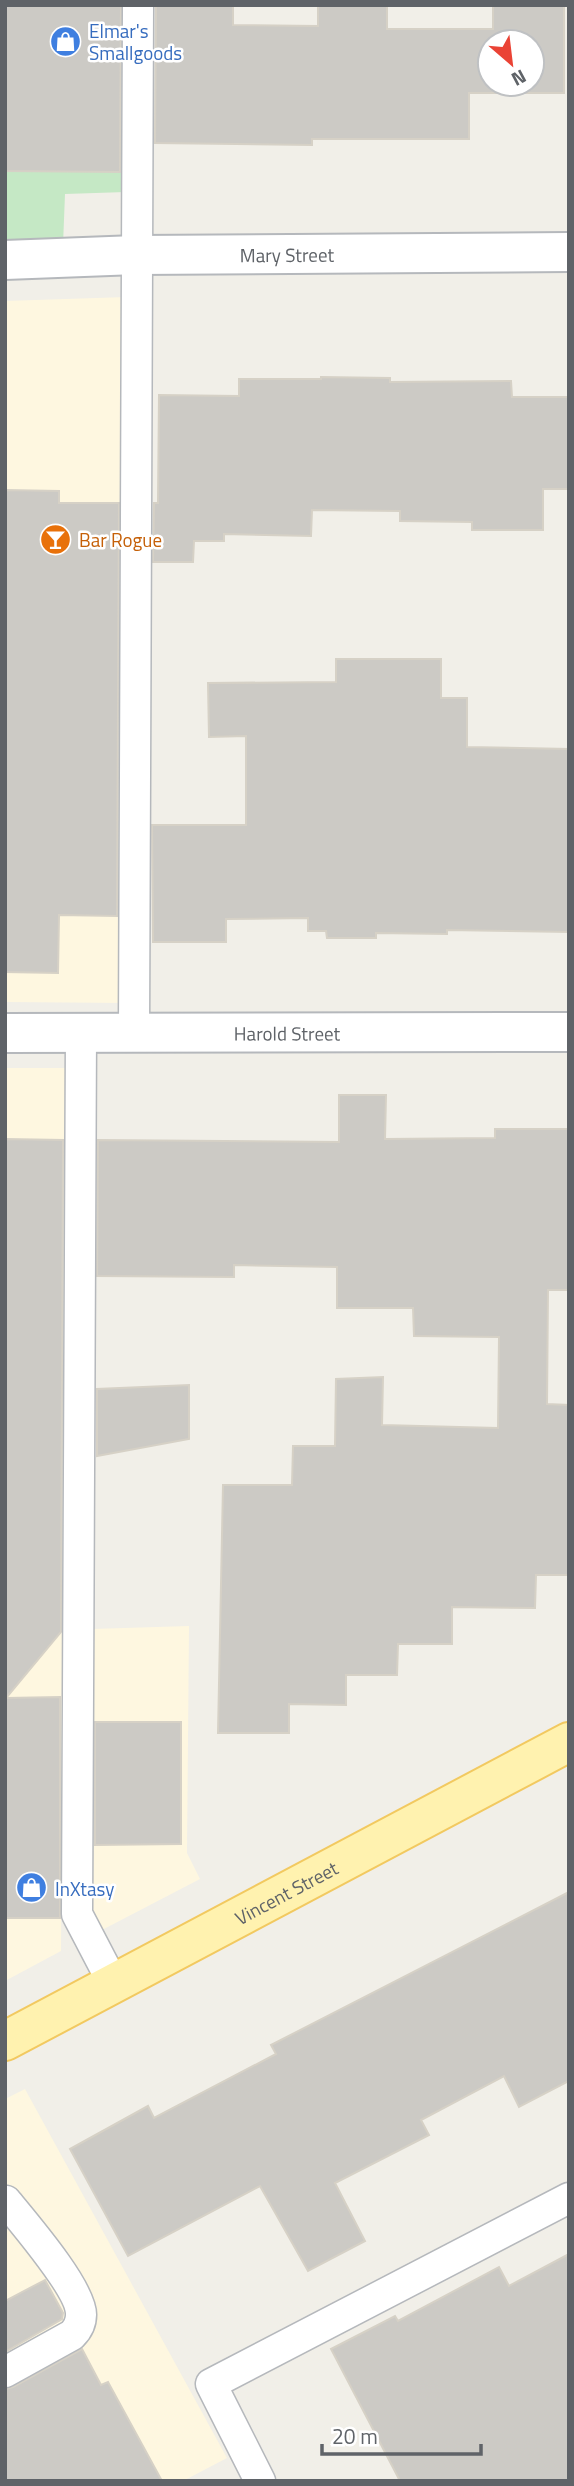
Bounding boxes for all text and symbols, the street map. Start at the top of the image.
place label: Elmar's Smallgoods [89,16,182,67]
shop icon: Elmar's Smallgoods [49,24,83,58]
north arrow [476,28,546,98]
text: N [507,63,532,94]
street label: Mary Street [240,239,335,269]
bar icon: Bar Rogue [39,522,73,556]
place label: Bar Rogue [79,525,162,554]
street label: Harold Street [234,1018,341,1047]
street label: Vincent Street [229,1853,343,1931]
shop icon: InXtasy [15,1871,49,1905]
place label: InXtasy [55,1874,114,1903]
scale bar [322,2412,481,2456]
text: 20 m [332,2420,378,2452]

